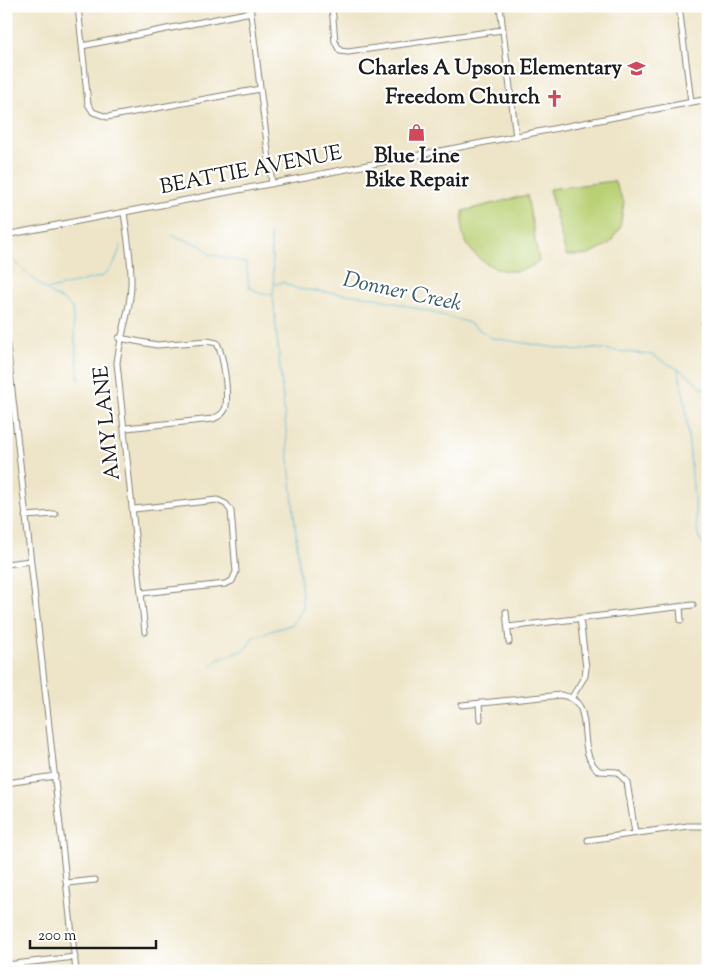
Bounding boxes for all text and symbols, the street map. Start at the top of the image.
place label: Charles A Upson Elementary [358,54,623,84]
school or university icon: Charles A Upson Elementary [626,59,646,79]
place label: Freedom Church [386,83,541,113]
church icon: Freedom Church [544,88,564,108]
shop icon: Blue Line Bike Repair [407,122,427,142]
street label: BEATTIE AVENUE [157,139,345,203]
place label: Blue Line Bike Repair [365,142,469,196]
water label: Donner Creek [340,265,464,321]
street label: AMY LANE [87,364,129,482]
scale bar [30,917,156,949]
text: 200 m [38,926,77,947]

